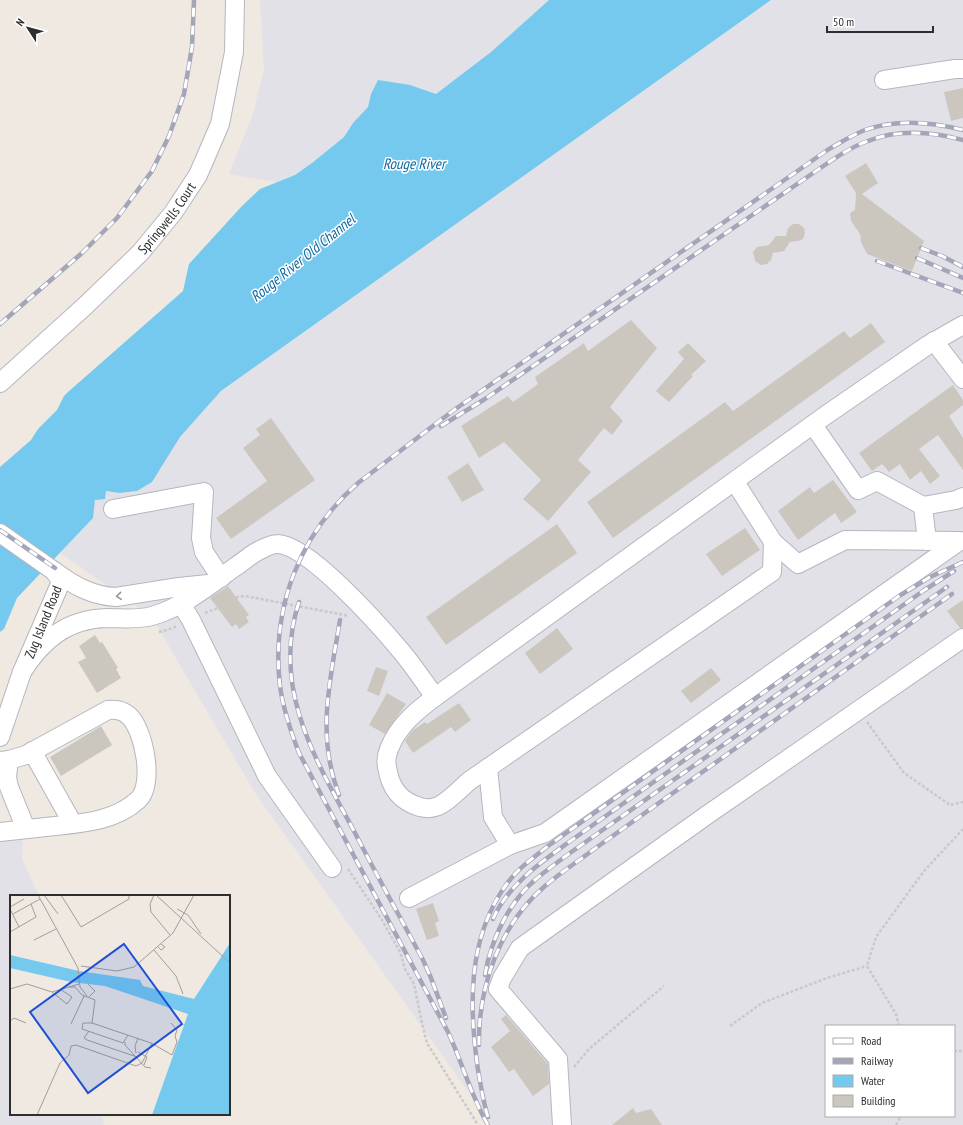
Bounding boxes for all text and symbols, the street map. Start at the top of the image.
north arrow [8,8,48,48]
scale bar [827,8,933,34]
text: 50 m [833,14,854,29]
text: N [12,16,27,29]
water label: Rouge River [383,154,447,173]
street label: Springwells Court [134,179,200,258]
water label: Rouge River Old Channel [247,209,360,306]
street label: Zug Island Road [20,583,66,661]
one-way arrow [116,591,122,600]
inset map [10,895,230,1115]
legend [825,1025,955,1117]
text: Road [861,1033,881,1048]
text: Railway [861,1053,894,1068]
text: Water [861,1073,886,1088]
text: Building [861,1093,896,1108]

